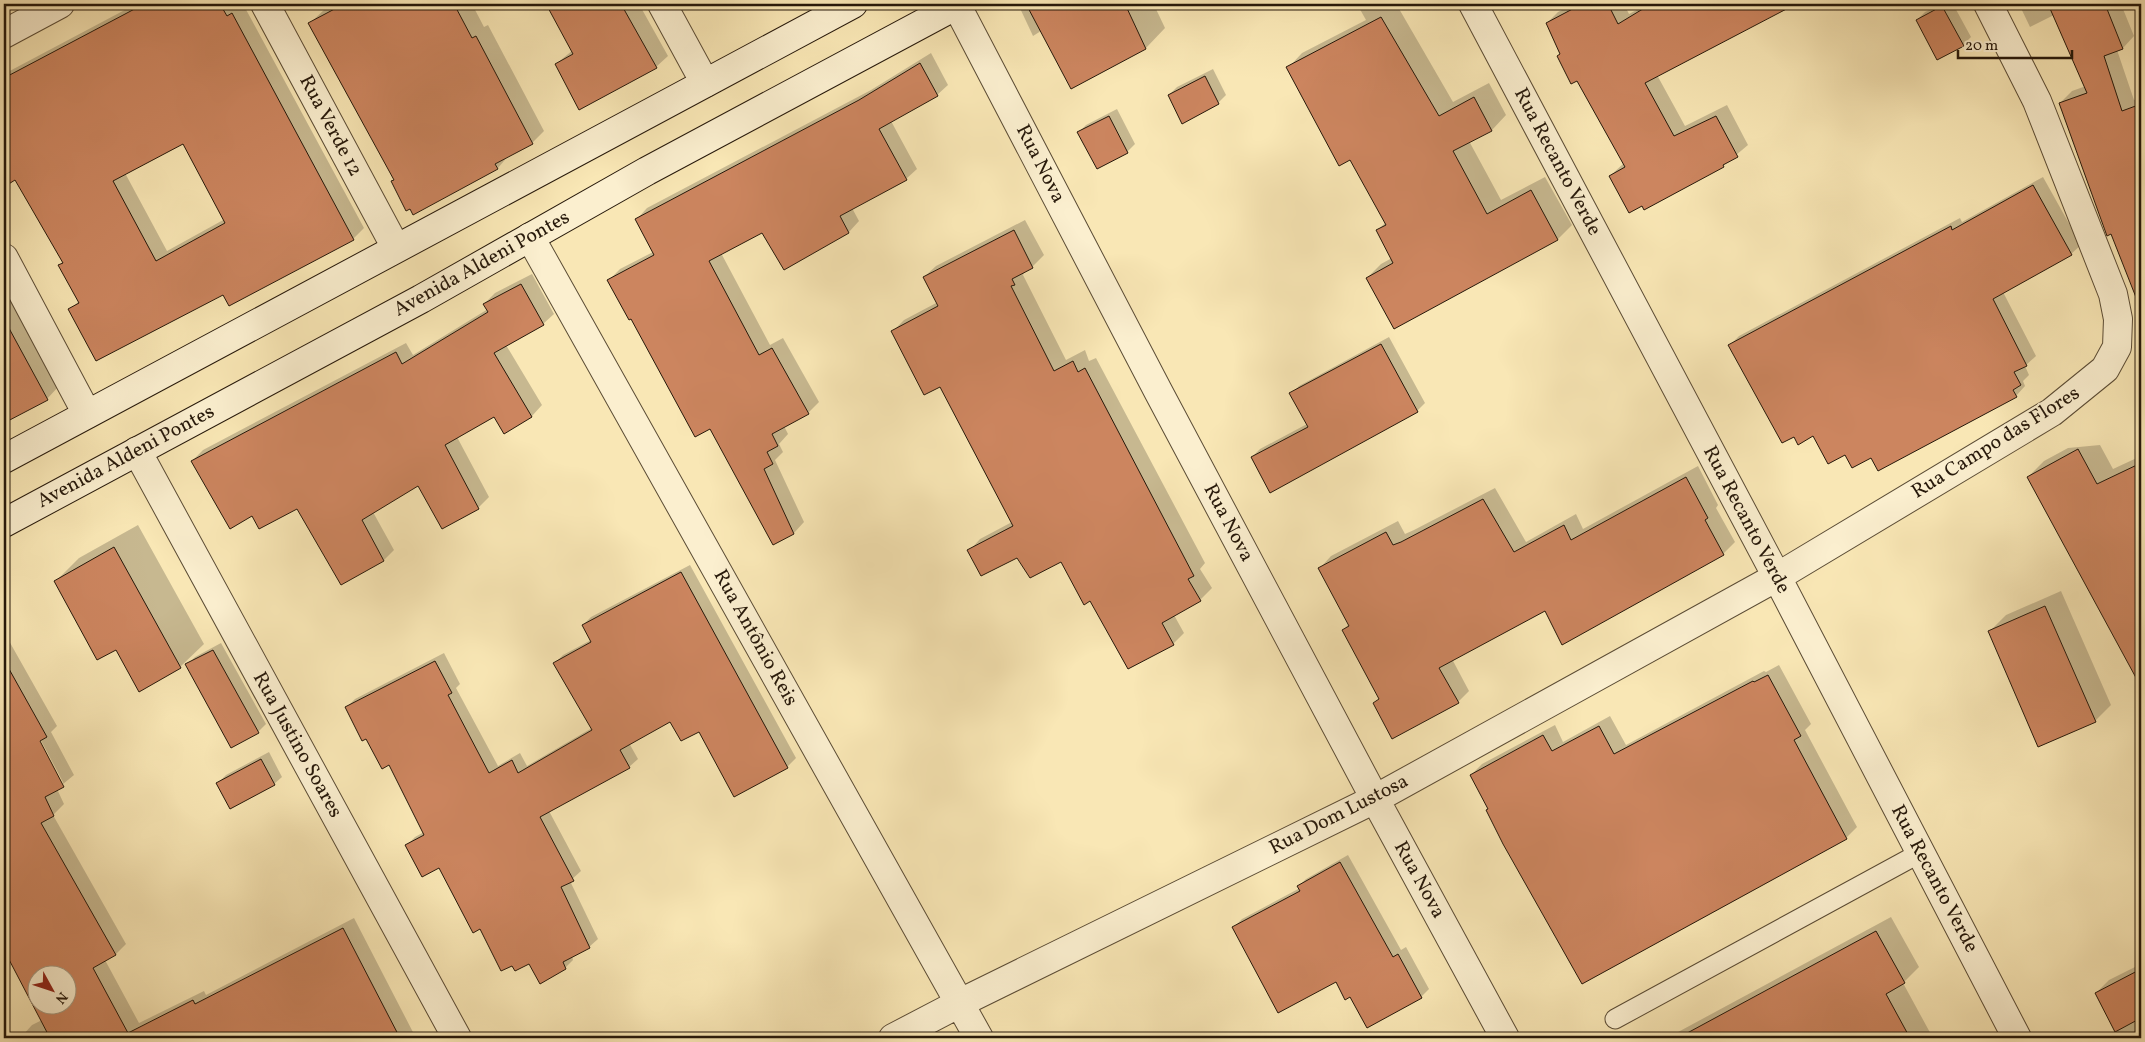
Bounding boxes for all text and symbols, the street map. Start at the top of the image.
scale bar [1958,28,2071,60]
text: 20 m [1965,36,1998,57]
street label: Rua Verde 12 [292,70,368,182]
street label: Rua Recanto Verde [1506,83,1608,241]
street label: Rua Nova [1008,120,1072,208]
street label: Avenida Aldeni Pontes [389,204,575,324]
street label: Rua Campo das Flores [1906,380,2086,506]
street label: Avenida Aldeni Pontes [32,398,220,516]
street label: Rua Recanto Verde [1695,441,1797,599]
street label: Rua Nova [1196,479,1260,567]
street label: Rua Antônio Reis [706,565,804,711]
street label: Rua Justino Soares [245,667,349,823]
street label: Rua Dom Lustosa [1265,768,1413,862]
street label: Rua Recanto Verde [1883,800,1985,958]
street label: Rua Nova [1386,836,1452,924]
north arrow [28,964,78,1014]
text: N [50,987,71,1007]

